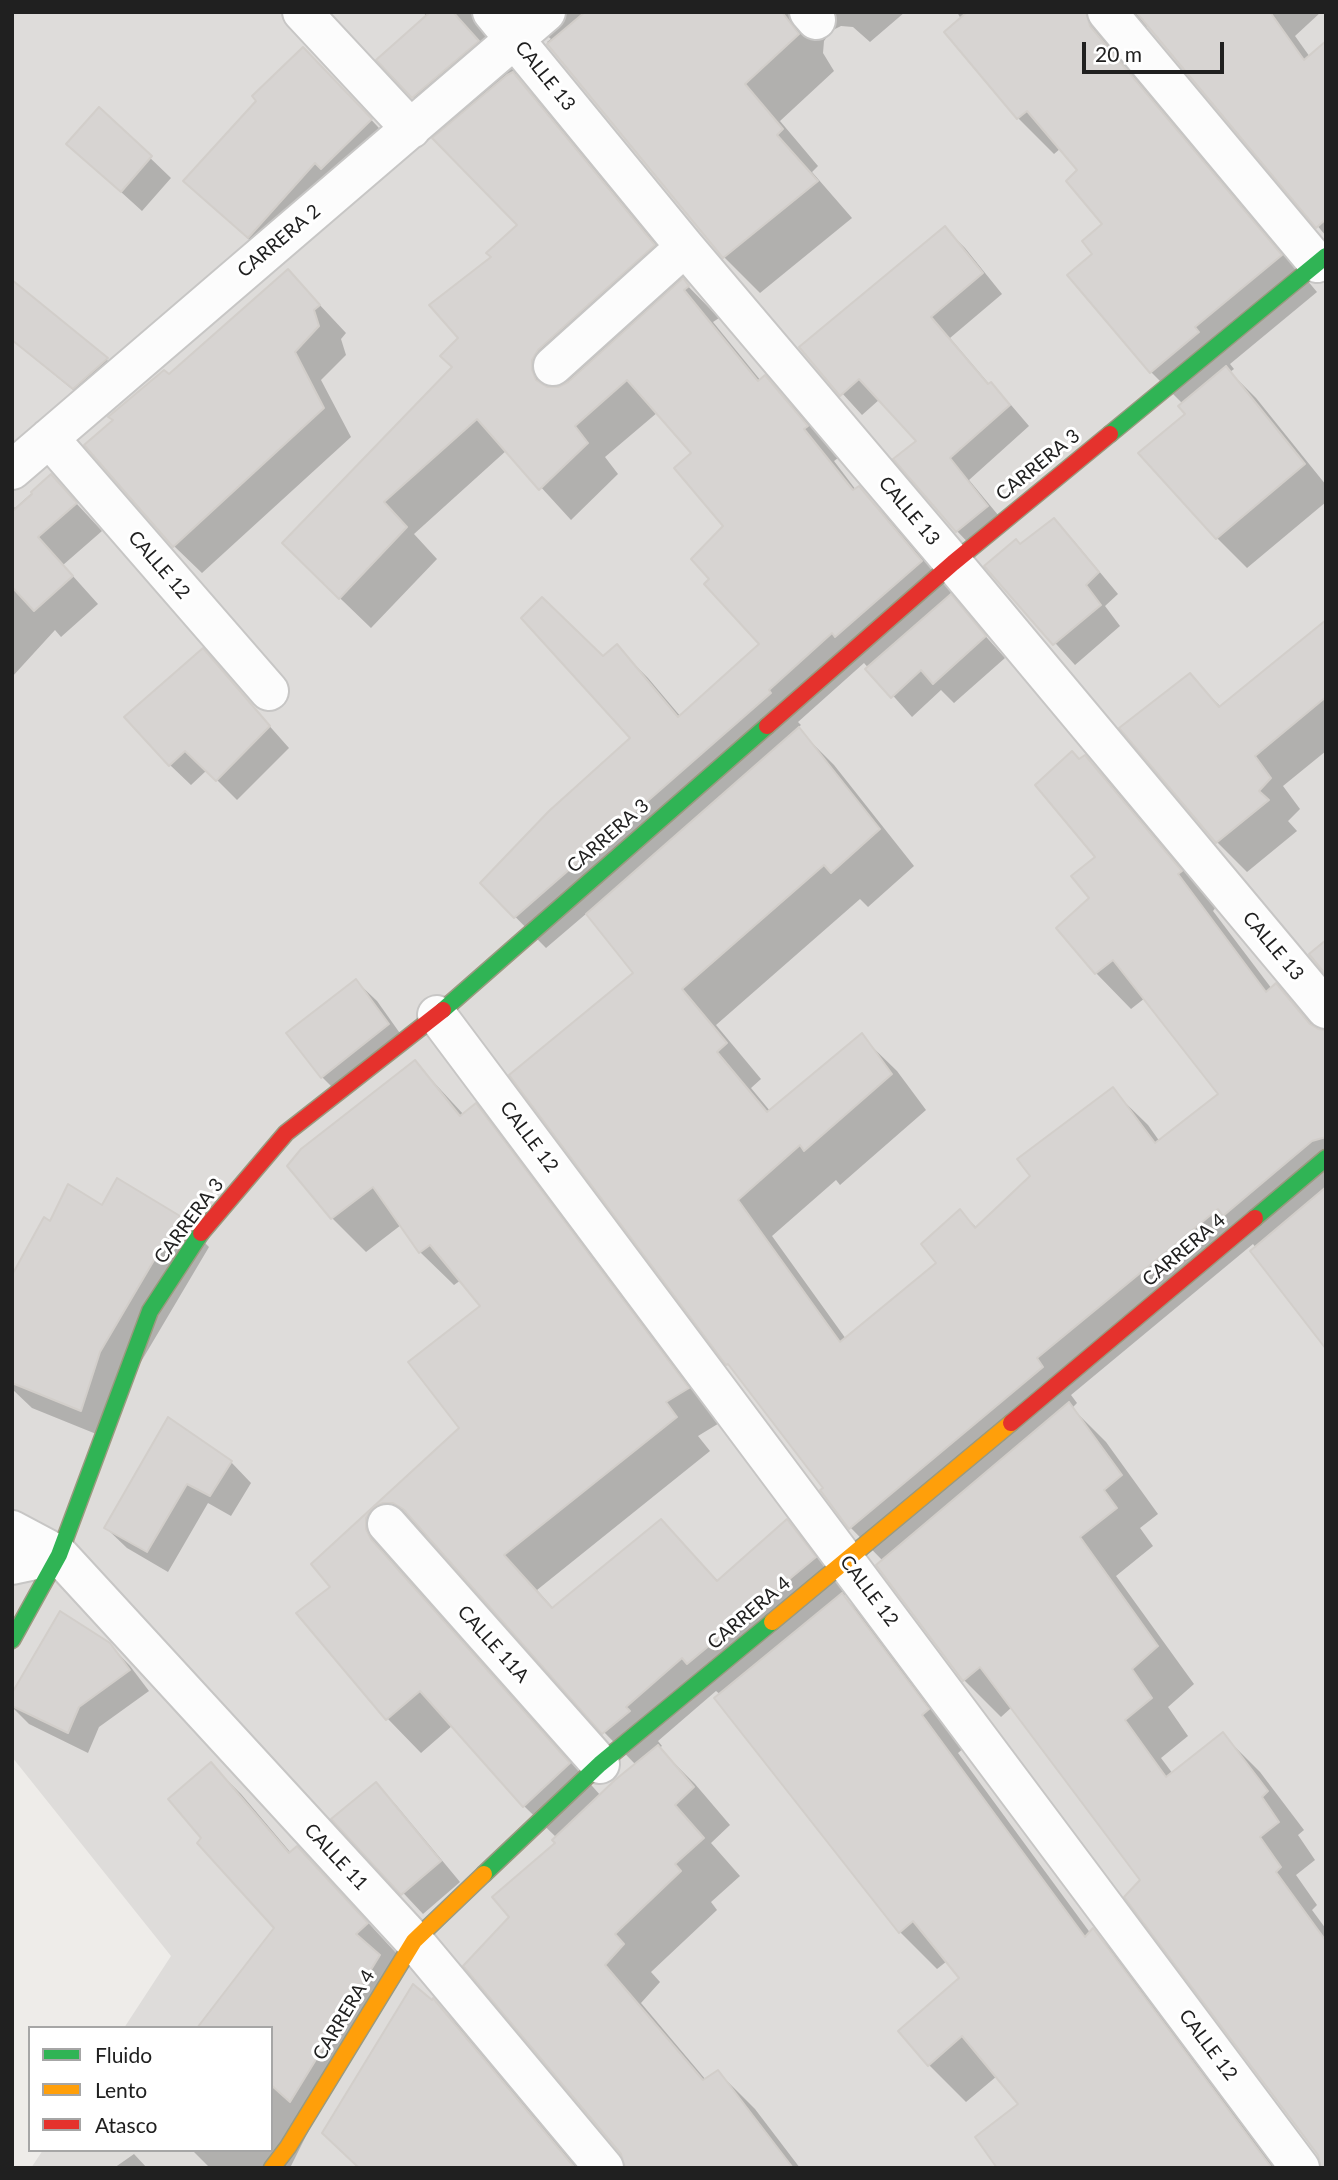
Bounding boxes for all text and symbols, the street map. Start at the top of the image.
scale bar [1086,28,1228,72]
street label: CALLE 13 [510,37,580,115]
text: 20 m [1095,41,1142,66]
street label: CARRERA 2 [233,200,325,282]
street label: CARRERA 3 [992,424,1084,506]
street label: CALLE 13 [874,472,944,550]
street label: CALLE 12 [123,526,195,604]
street label: CARRERA 3 [562,794,654,878]
street label: CALLE 13 [1238,907,1308,985]
street label: CALLE 12 [495,1097,563,1177]
street label: CARRERA 3 [150,1174,228,1268]
street label: CARRERA 4 [1138,1209,1230,1291]
street label: CALLE 12 [835,1551,903,1631]
street label: CARRERA 4 [703,1572,795,1654]
street label: CALLE 11A [452,1601,534,1687]
street label: CALLE 11 [299,1819,373,1895]
street label: CARRERA 4 [308,1966,380,2064]
street label: CALLE 12 [1174,2005,1242,2085]
legend [28,2026,273,2152]
text: Fluido [95,2042,152,2067]
text: Lento [95,2077,147,2102]
text: Atasco [95,2112,157,2137]

